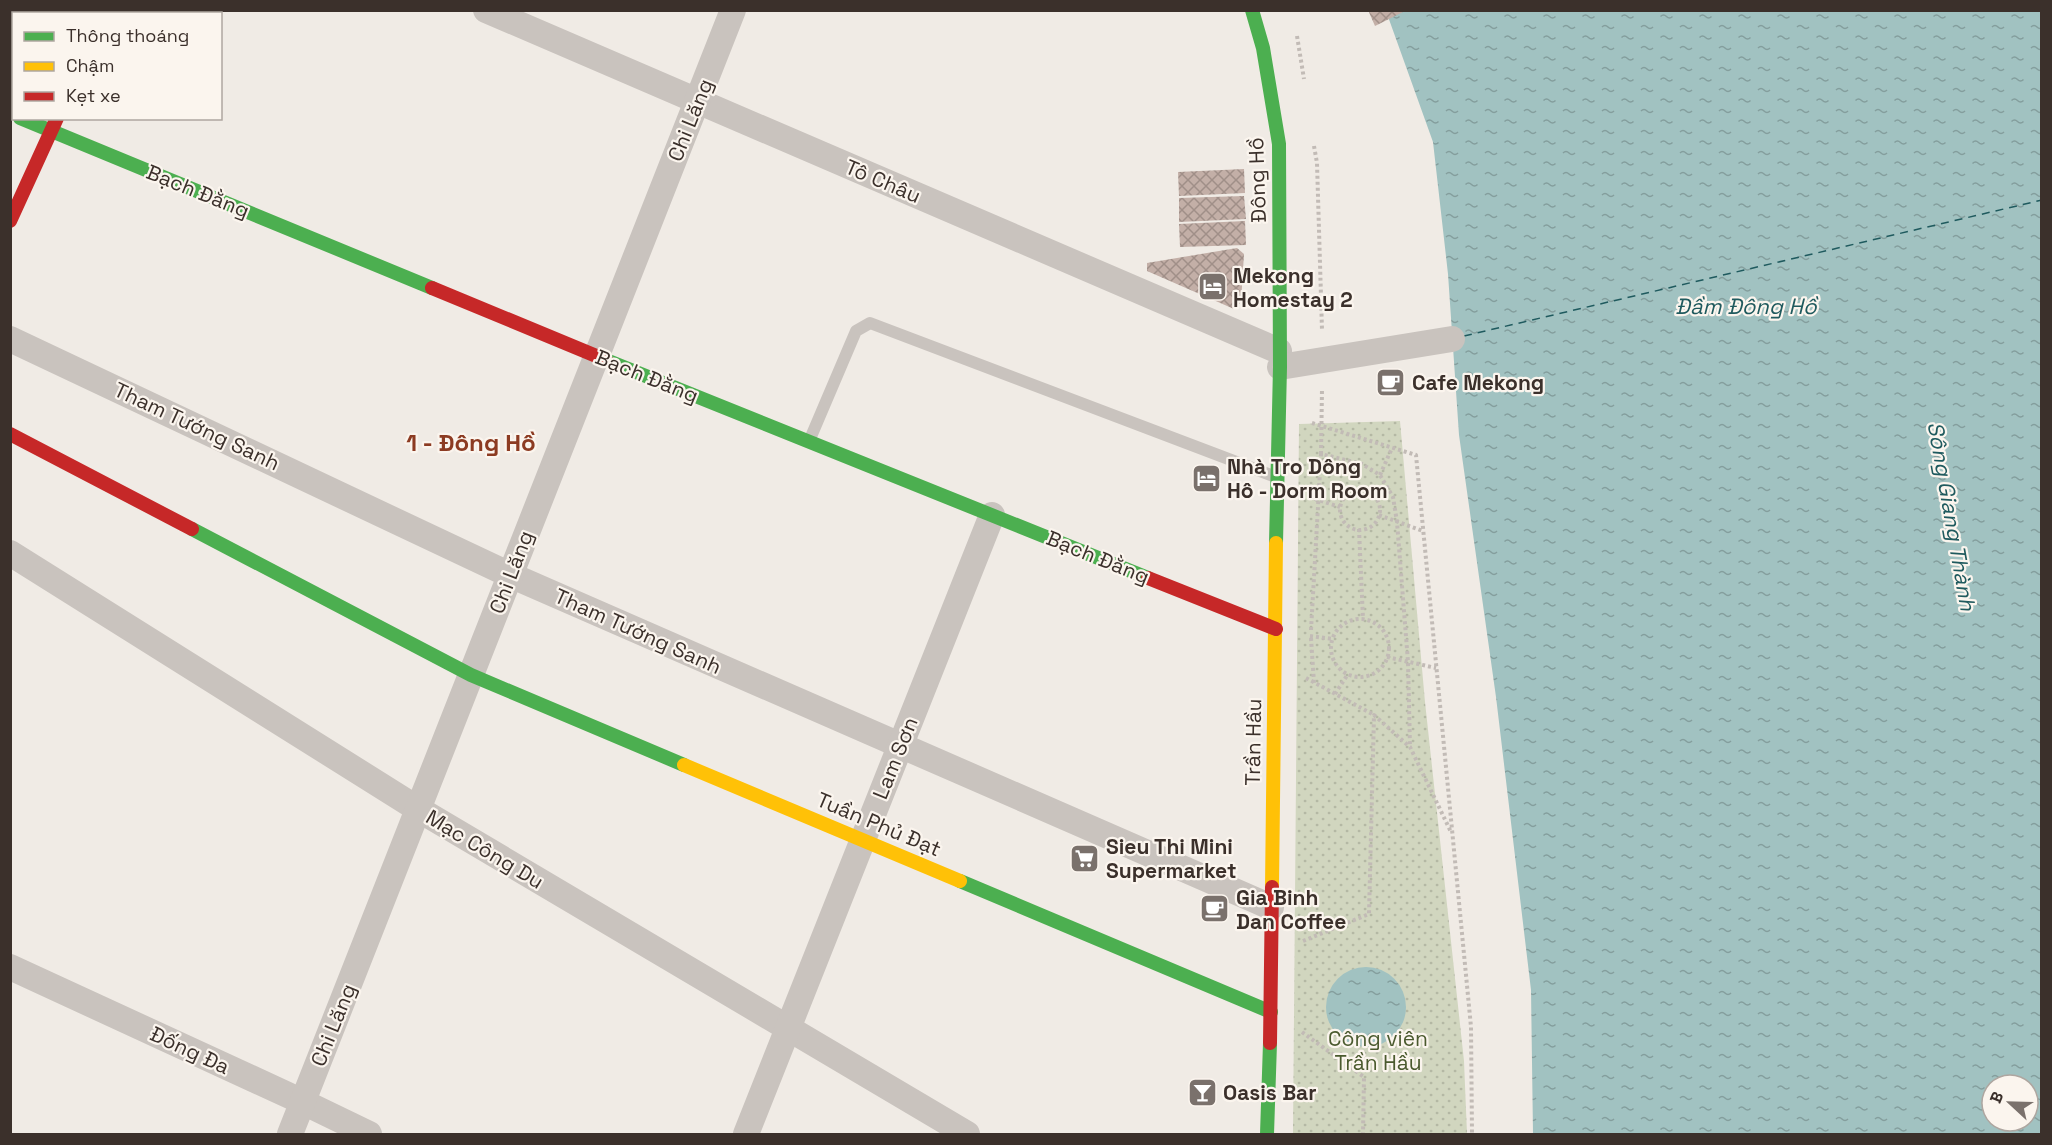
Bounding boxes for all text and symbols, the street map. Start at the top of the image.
legend [12,12,222,120]
text: Thông thoáng [66,24,189,47]
text: Chậm [66,54,114,77]
street label: Chi Lăng [661,75,719,165]
text: Kẹt xe [66,84,121,107]
street label: Đông Hồ [1242,137,1272,223]
street label: Tô Châu [841,153,925,209]
street label: Bạch Đằng [142,158,254,224]
place label: Mekong Homestay 2 [1233,262,1353,313]
hotel icon: Mekong Homestay 2 [1196,271,1228,303]
water label: Đầm Đông Hồ [1675,292,1819,320]
street label: Bạch Đằng [591,343,703,409]
cafe icon: Cafe Mekong [1375,366,1407,398]
place label: Cafe Mekong [1412,369,1544,396]
street label: Tham Tướng Sanh [110,376,284,476]
water label: Sông Giang Thành [1922,419,1983,613]
district label: 1 - Đông Hồ [406,427,536,458]
place label: Nhà Tro Dông Hô - Dorm Room [1227,453,1388,504]
hotel icon: Nhà Tro Dông Hô - Dorm Room [1190,462,1222,494]
street label: Bạch Đằng [1042,524,1154,590]
street label: Chi Lăng [483,527,539,617]
street label: Tham Tướng Sanh [550,582,726,680]
street label: Trần Hầu [1239,698,1267,786]
street label: Lam Sơn [866,713,924,803]
street label: Tuần Phủ Đạt [813,786,945,862]
street label: Mạc Công Du [421,803,549,895]
place label: Sieu Thi Mini Supermarket [1106,833,1236,884]
supermarket icon: Sieu Thi Mini Supermarket [1069,842,1101,874]
place label: Gia Binh Dan Coffee [1236,884,1346,935]
cafe icon: Gia Binh Dan Coffee [1199,893,1231,925]
street label: Chi Lăng [304,980,362,1070]
street label: Đống Đa [146,1020,234,1080]
park label: Công viên Trần Hầu [1328,1025,1428,1076]
north arrow [1980,1073,2040,1133]
bar icon: Oasis Bar [1186,1076,1218,1108]
place label: Oasis Bar [1223,1079,1317,1106]
text: B [1985,1089,2008,1106]

